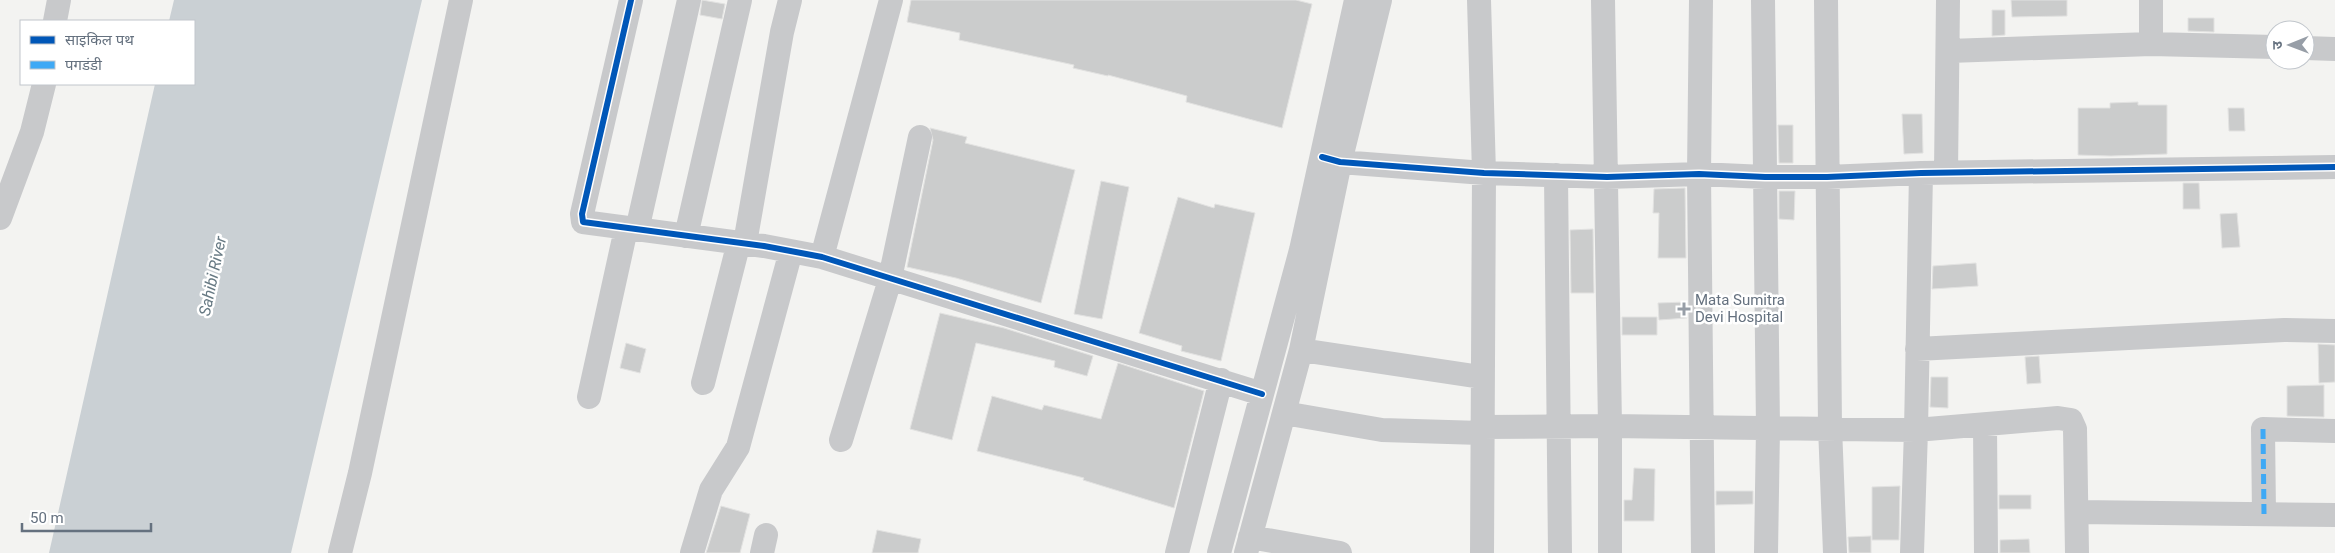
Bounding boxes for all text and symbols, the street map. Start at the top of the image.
legend [20,20,195,85]
north arrow [2265,20,2315,70]
text: साइकिल पथ [65,31,134,49]
text: उ [2269,40,2285,49]
text: पगडंडी [65,56,103,74]
water label: Sahibi River [195,234,230,318]
place label: Mata Sumitra Devi Hospital [1695,291,1785,326]
marker: Mata Sumitra Devi Hospital [1677,302,1691,316]
scale bar [22,500,151,532]
text: 50 m [30,509,64,527]

